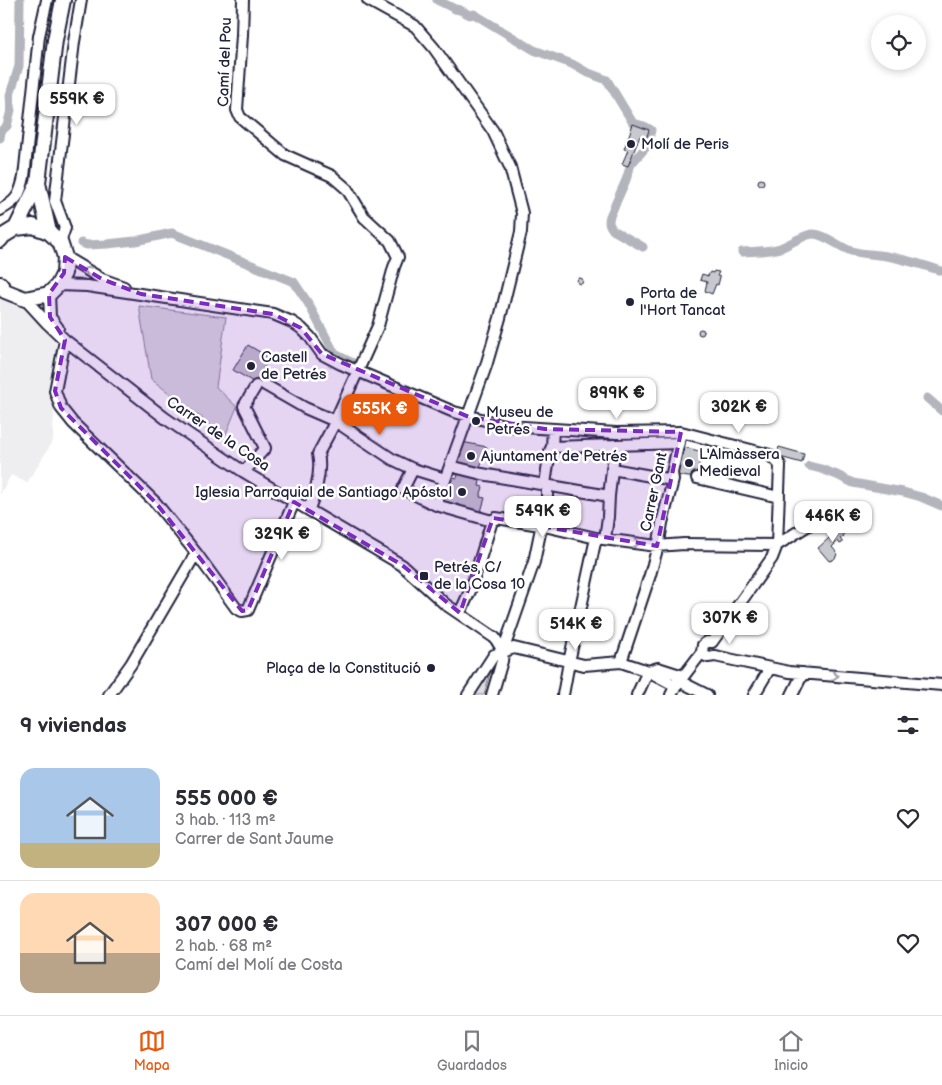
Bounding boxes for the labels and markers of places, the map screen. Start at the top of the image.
pin: 559K € [36,84,118,126]
place label: Molí de Peris [641,135,730,154]
marker: Molí de Peris [625,138,637,150]
place label: Porta de l'Hort Tancat [640,284,726,320]
marker: Porta de l'Hort Tancat [624,296,636,308]
place label: Castell de Petrés [261,348,327,384]
marker: Castell de Petrés [245,360,257,372]
pin: 899K € [576,378,658,420]
pin: 302K € [698,392,780,434]
pin: 555K € [339,394,421,436]
place label: Museu de Petrés [486,403,554,439]
marker: Museu de Petrés [470,415,482,427]
place label: L'Almàssera Medieval [699,445,780,481]
place label: Ajuntament de Petrés [481,447,628,466]
marker: Ajuntament de Petrés [465,450,477,462]
marker: L'Almàssera Medieval [683,457,695,469]
place label: Iglesia Parroquial de Santiago Apóstol [195,483,452,502]
marker: Iglesia Parroquial de Santiago Apóstol [456,486,468,498]
pin: 549K € [502,496,584,538]
pin: 446K € [792,500,874,543]
pin: 329K € [241,518,323,561]
place label: Petrés, C/ de la Cosa 10 [434,558,525,594]
marker: Petrés, C/ de la Cosa 10 [418,570,430,582]
pin: 307K € [689,602,771,645]
pin: 514K € [535,608,617,651]
place label: Plaça de la Constitució [266,659,421,678]
marker: Plaça de la Constitució [425,662,437,674]

